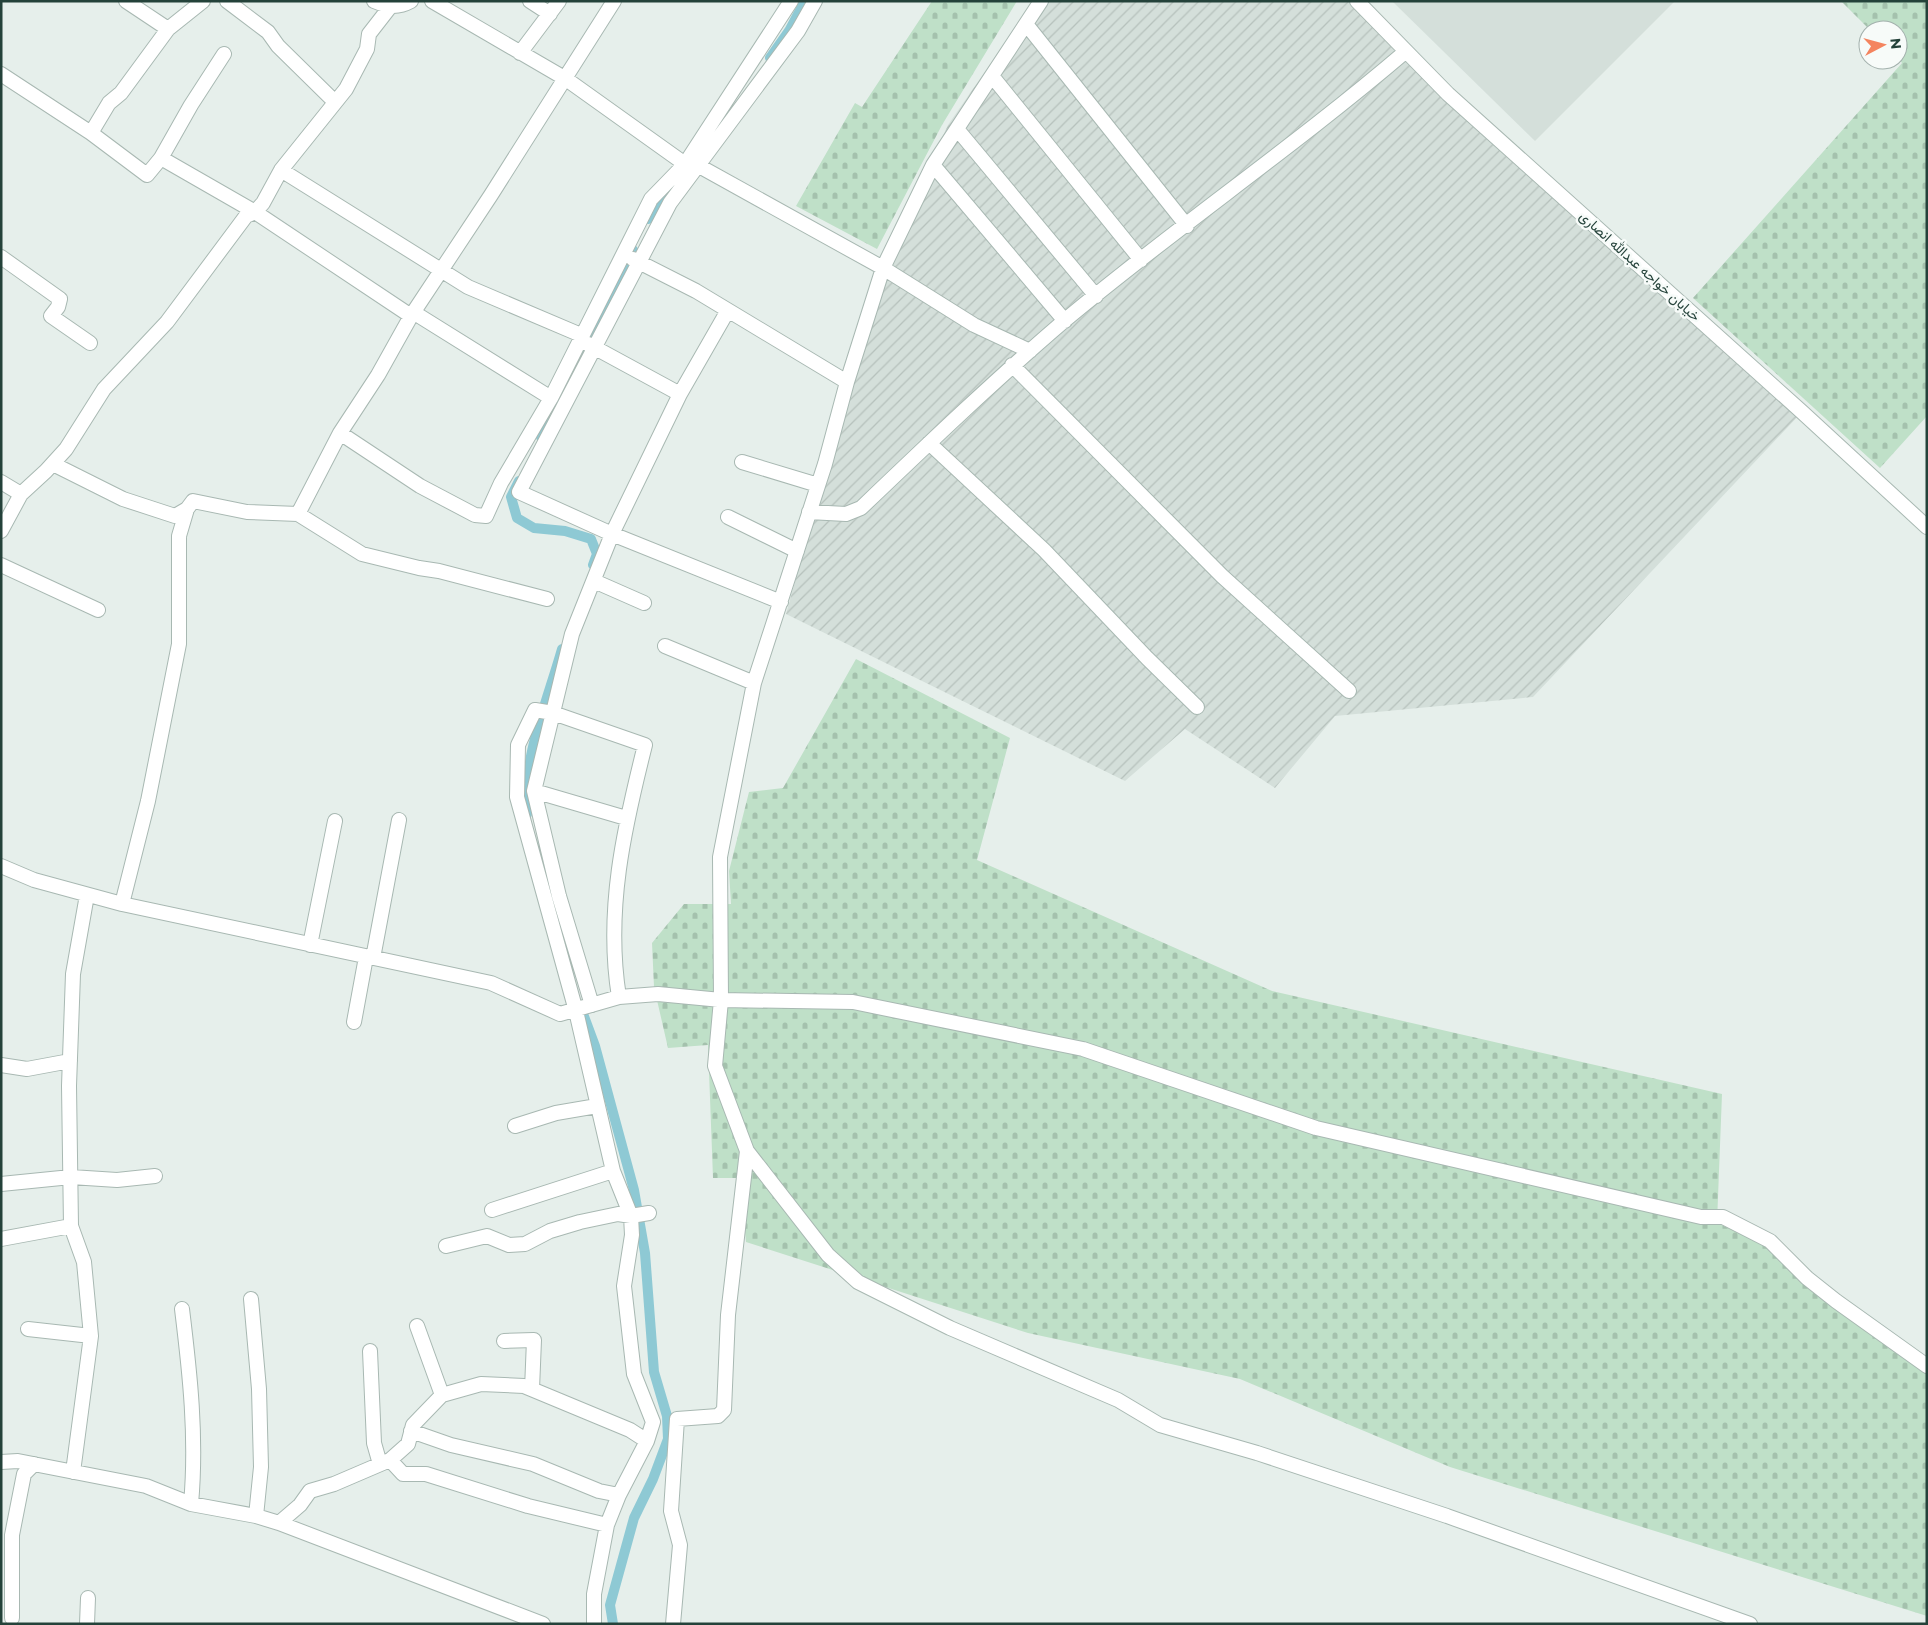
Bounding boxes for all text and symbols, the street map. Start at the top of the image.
north arrow [1858,20,1908,70]
text: N [1886,37,1905,50]
street label: خیابان خواجه عبدالله انصاری [1576,207,1704,325]

